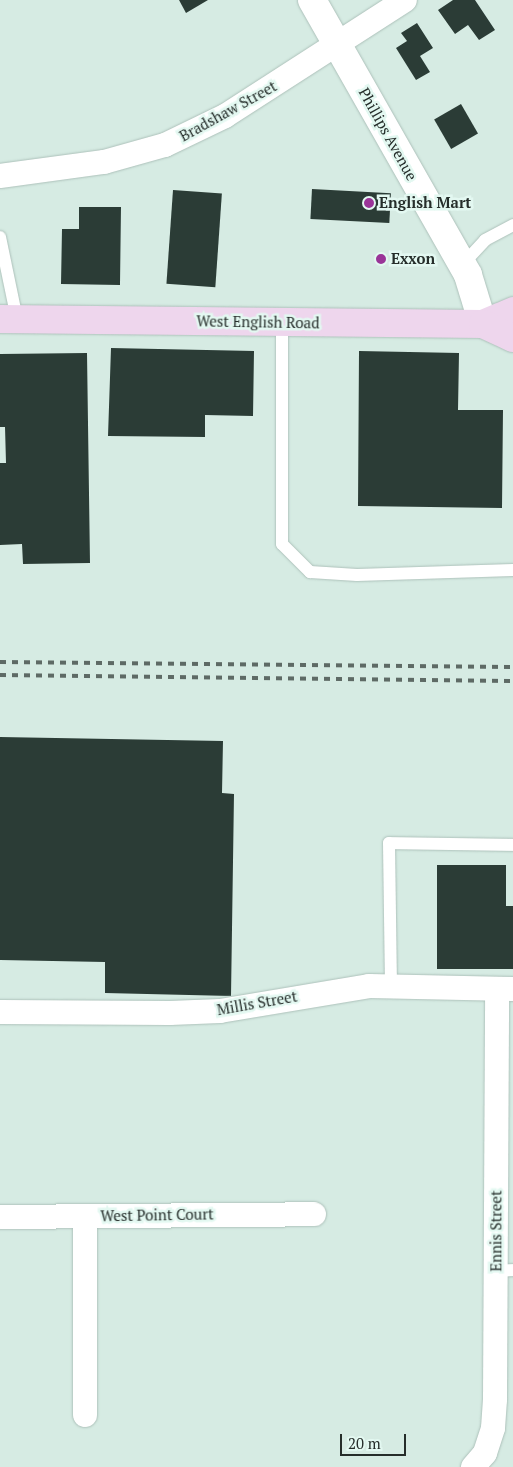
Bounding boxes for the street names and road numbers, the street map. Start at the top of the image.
street label: Bradshaw Street [176,77,280,145]
street label: Phillips Avenue [355,84,421,184]
street label: West English Road [196,312,320,332]
street label: Millis Street [215,987,299,1019]
street label: Ennis Street [487,1190,505,1272]
street label: West Point Court [100,1205,214,1225]

